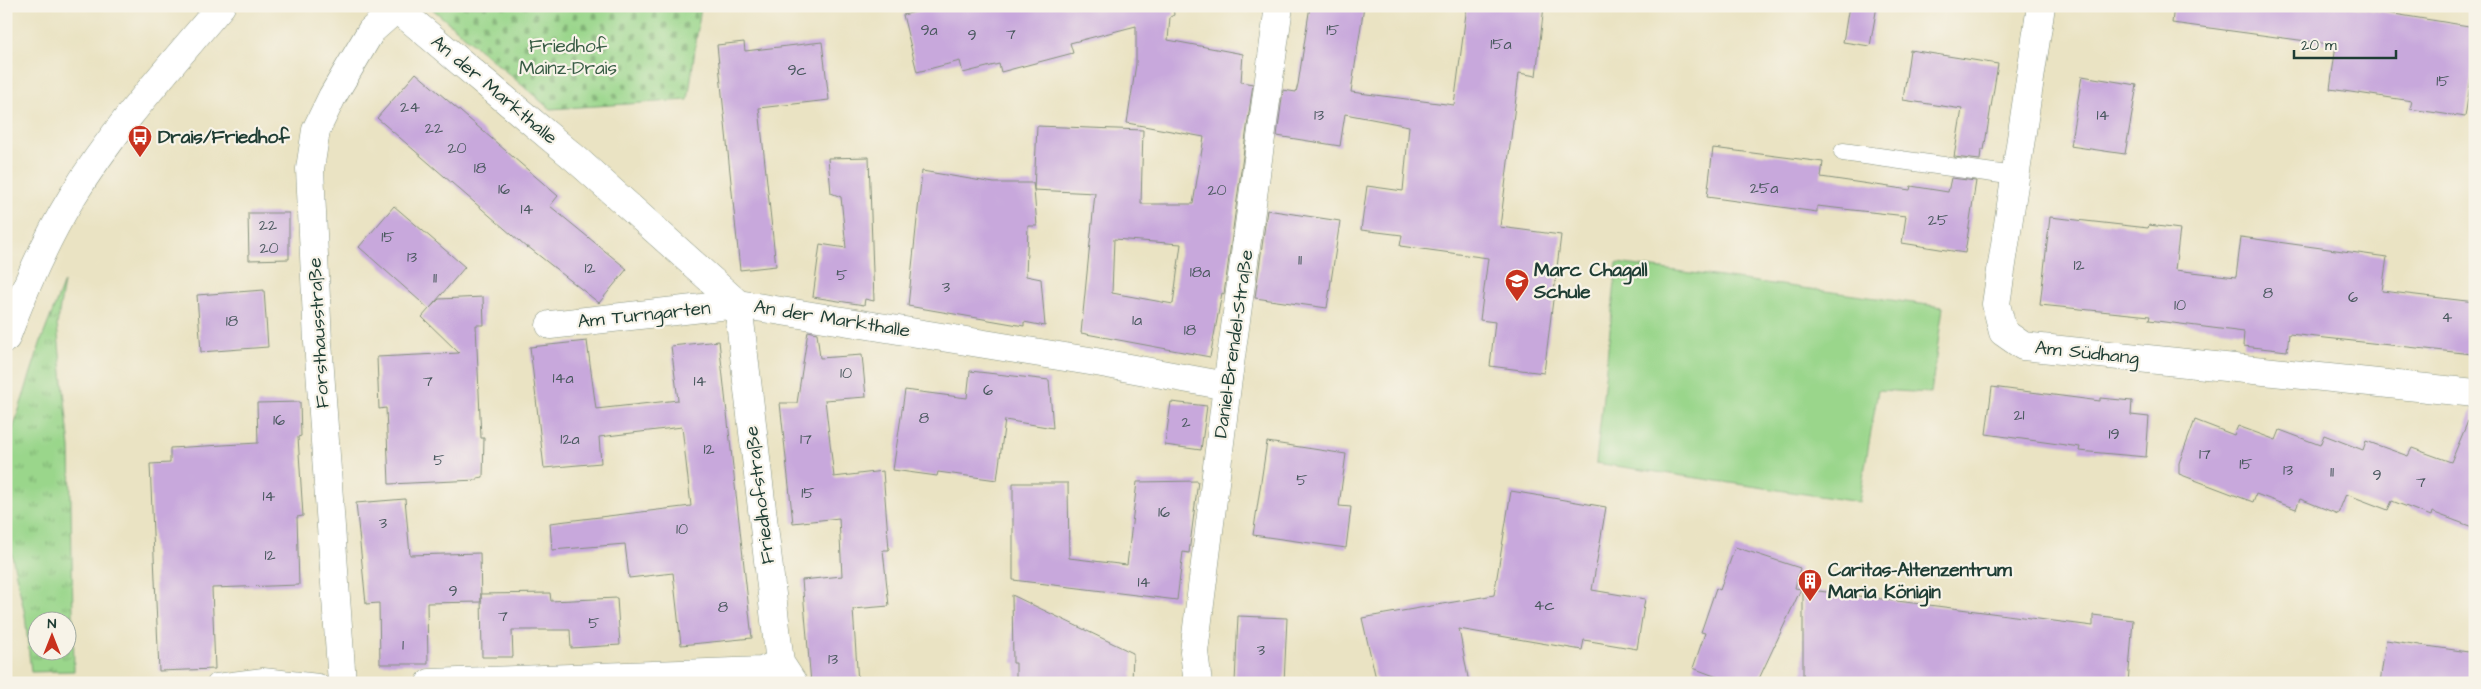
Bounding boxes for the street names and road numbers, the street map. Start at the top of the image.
street label: An der Markthalle [425,29,563,151]
street label: Daniel-Brendel-Straße [1207,248,1261,440]
street label: Forsthausstraße [302,257,336,409]
street label: An der Markthalle [752,293,912,345]
street label: Am Turngarten [576,295,712,336]
street label: Am Südhang [2033,334,2141,373]
street label: Friedhofstraße [738,424,782,566]

